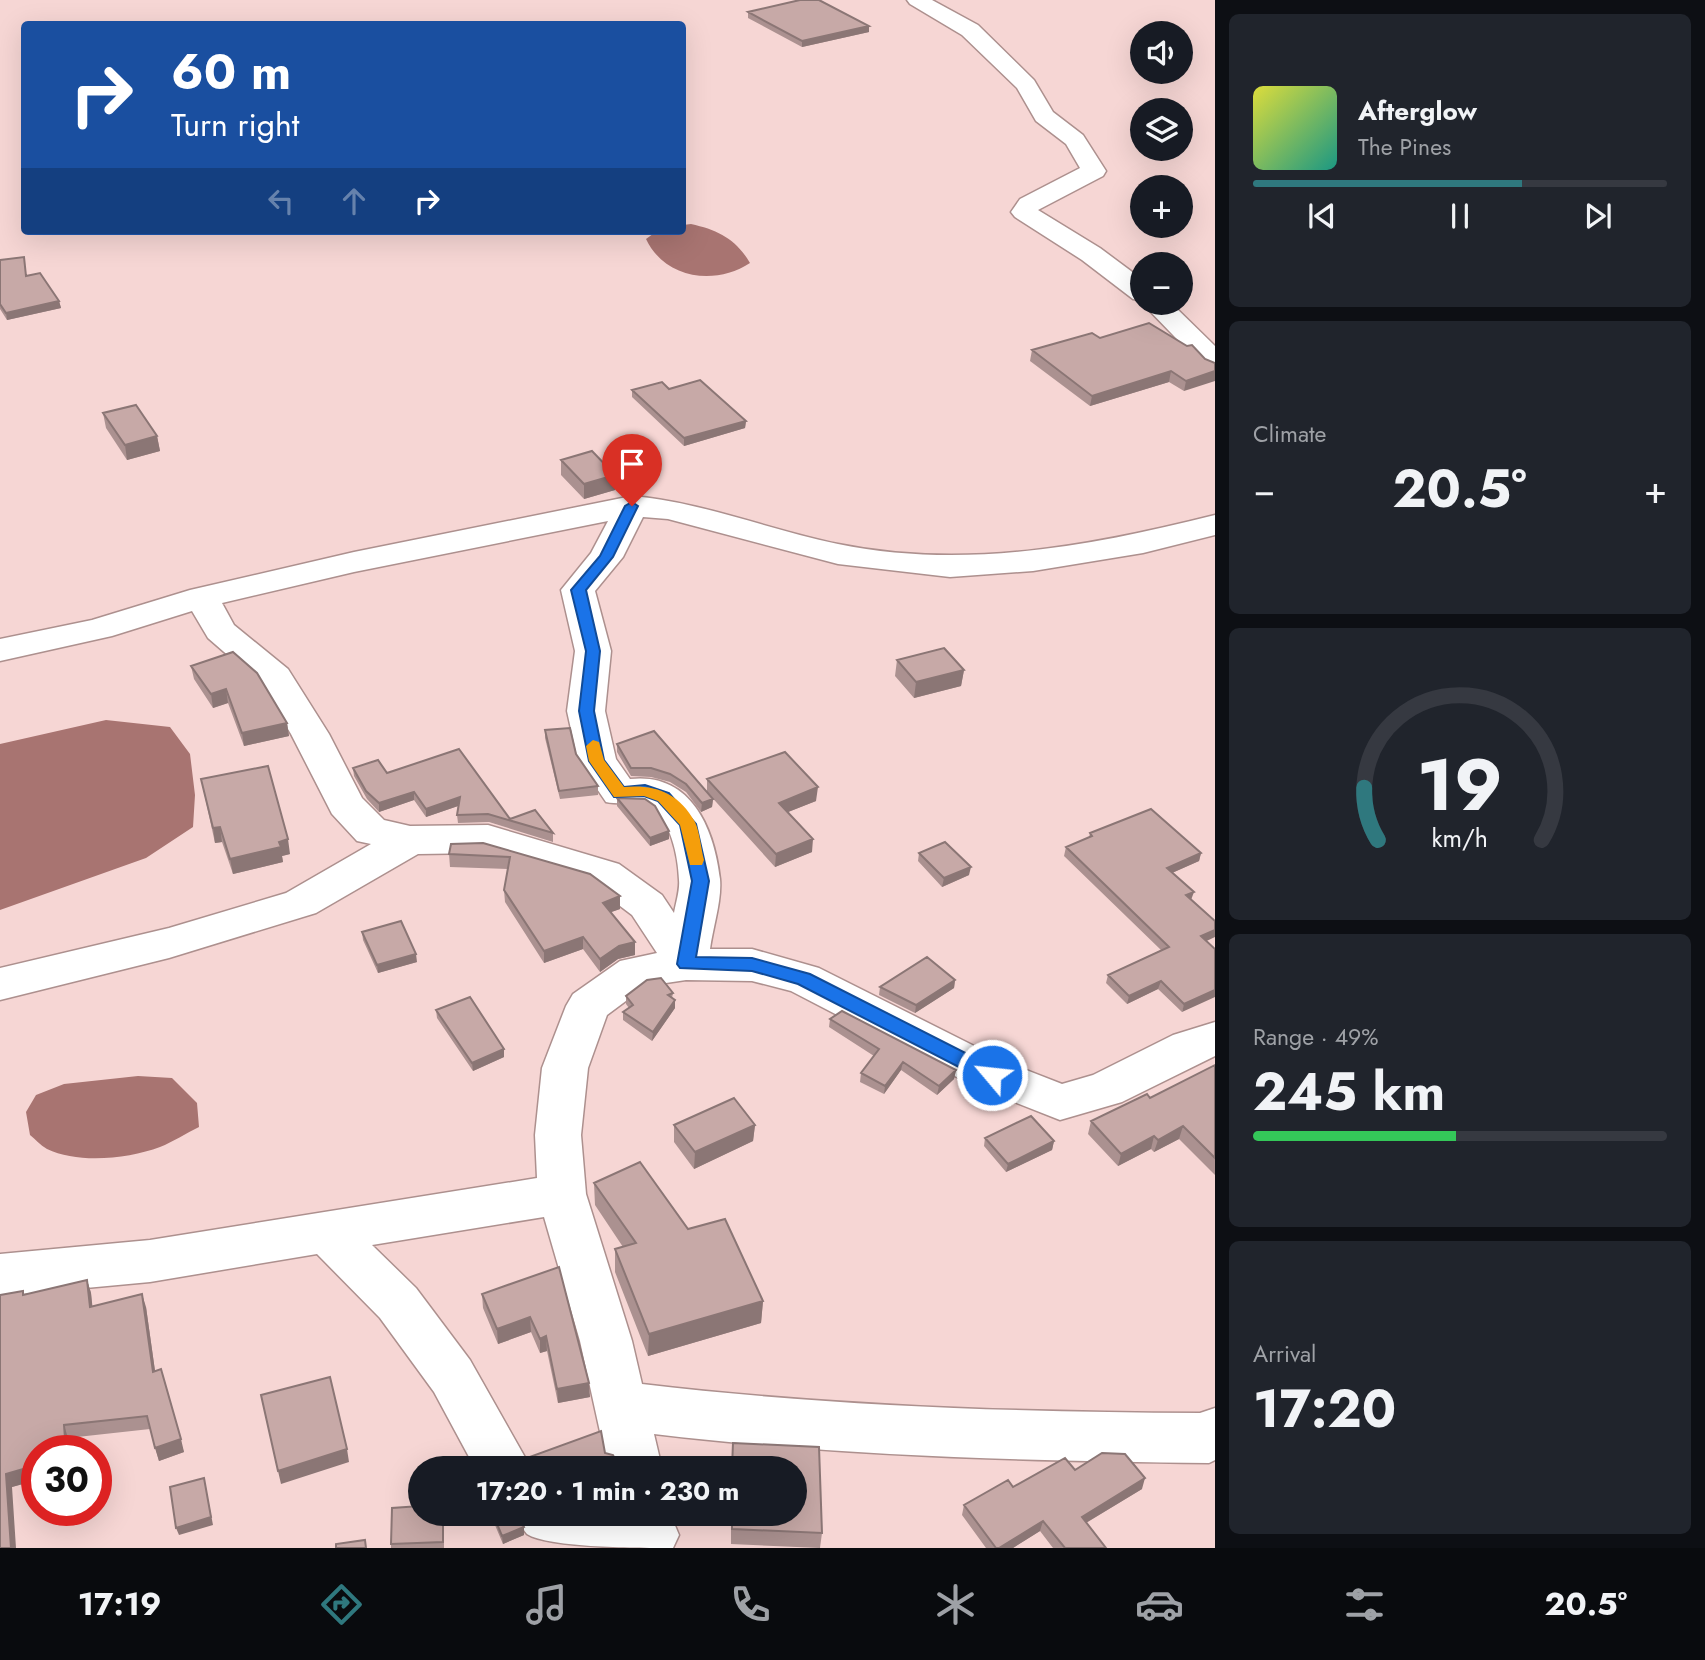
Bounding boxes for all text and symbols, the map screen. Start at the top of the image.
map controls [1130,21,1193,315]
button: sound [1130,21,1193,84]
text: 60 m [171,37,291,107]
icon: right [56,49,147,140]
text: Afterglow [1358,92,1477,130]
button: layers [1130,98,1193,161]
text: Turn right [171,102,300,148]
text: The Pines [1358,130,1451,164]
button: + [1130,175,1193,238]
icon: left [262,182,300,220]
icon: ahead [335,182,373,220]
icon: right [408,182,446,220]
icon: previous [1303,197,1341,235]
icon: pause [1441,197,1479,235]
icon: next [1579,197,1617,235]
button: − [1130,252,1193,315]
text: Climate [1253,417,1326,451]
pin [602,434,662,506]
icon: arrive [613,445,651,483]
text: 20.5° [1392,451,1527,527]
text: − [1253,462,1275,517]
text: + [1644,462,1667,517]
text: 19 [1417,732,1503,837]
text: km/h [1432,820,1488,856]
text: Range · 49% [1253,1020,1379,1054]
position arrow [955,1038,1029,1112]
text: 245 km [1253,1054,1445,1130]
text: Arrival [1253,1337,1316,1371]
text: 17:20 [1253,1371,1396,1447]
speed limit sign: 30 [21,1435,112,1526]
text: 17:20 · 1 min · 230 m [476,1472,739,1510]
icon: directions [317,1580,366,1629]
icon: music [522,1580,571,1629]
icon: phone [726,1580,775,1629]
icon: climate [931,1580,980,1629]
icon: car [1135,1580,1184,1629]
icon: filters [1340,1580,1389,1629]
text: 17:19 [78,1581,161,1627]
text: 20.5° [1545,1581,1627,1627]

